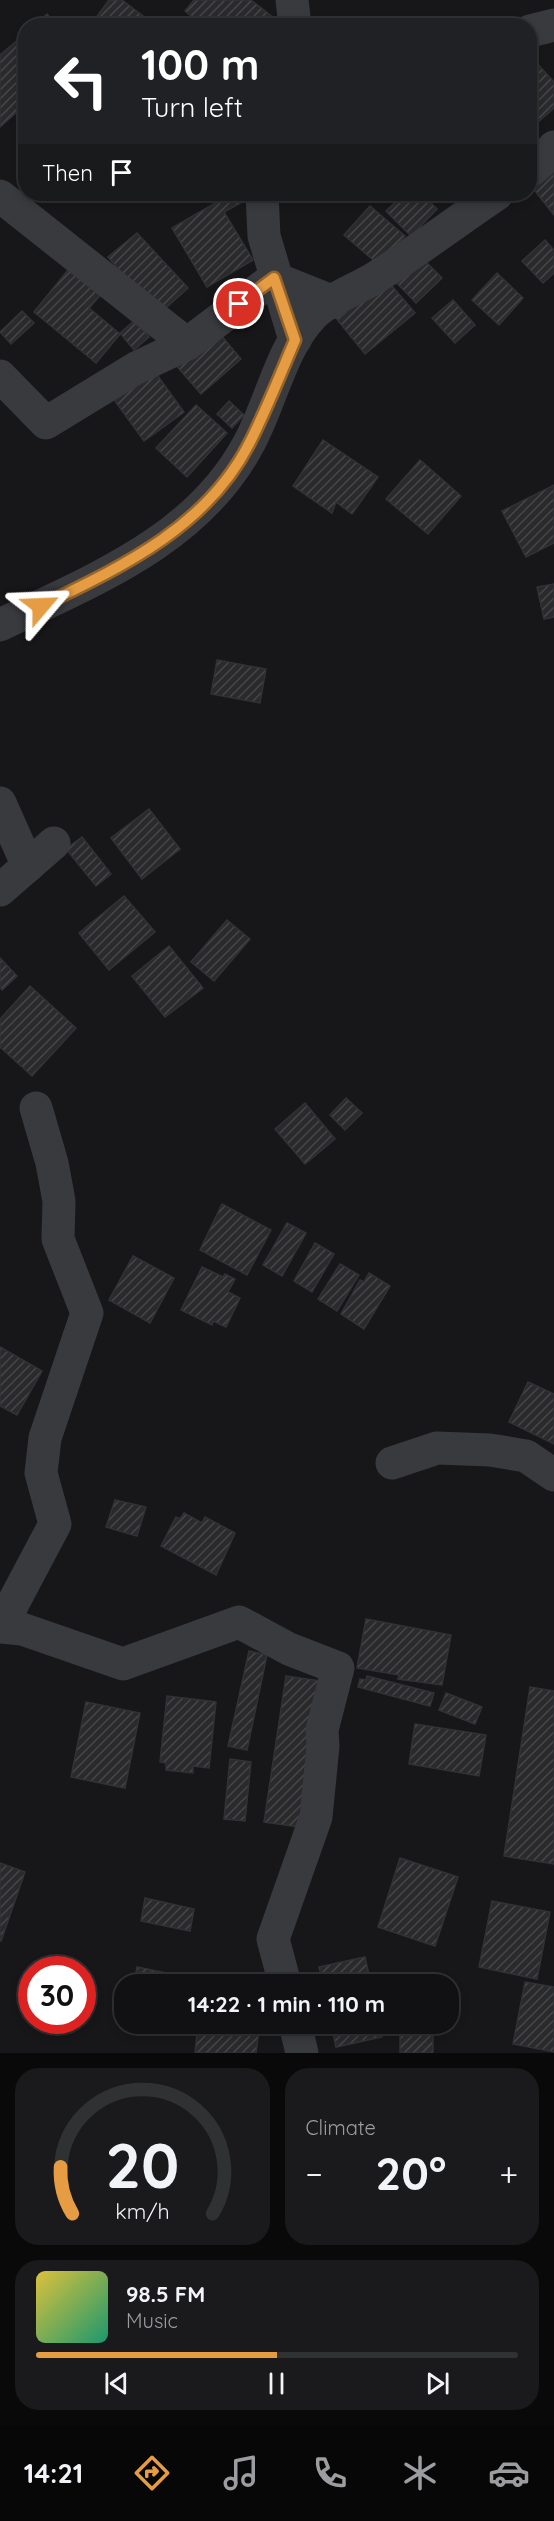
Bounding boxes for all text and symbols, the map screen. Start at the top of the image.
text: 100 m [141,38,259,91]
icon: left [42,42,120,120]
text: Turn left [141,90,243,124]
icon: arrive [105,156,138,189]
text: Then [42,159,93,187]
pin [213,278,264,329]
icon: arrive [222,287,255,320]
position arrow [9,574,73,638]
speed limit sign: 30 [18,1956,96,2034]
text: 14:22 · 1 min · 110 m [188,1990,385,2018]
text: Climate [306,2115,376,2140]
text: 20 [105,2126,179,2204]
text: 20° [376,2145,446,2201]
text: − [306,2153,323,2194]
text: + [499,2153,518,2194]
text: km/h [115,2198,169,2224]
text: 98.5 FM [126,2280,205,2308]
text: Music [126,2308,178,2333]
icon: previous [100,2367,133,2400]
icon: pause [260,2367,293,2400]
icon: next [421,2367,454,2400]
icon: directions [131,2452,173,2494]
icon: music [220,2452,262,2494]
icon: phone [309,2452,351,2494]
icon: climate [399,2452,441,2494]
icon: car [488,2452,530,2494]
text: 14:21 [24,2456,83,2490]

